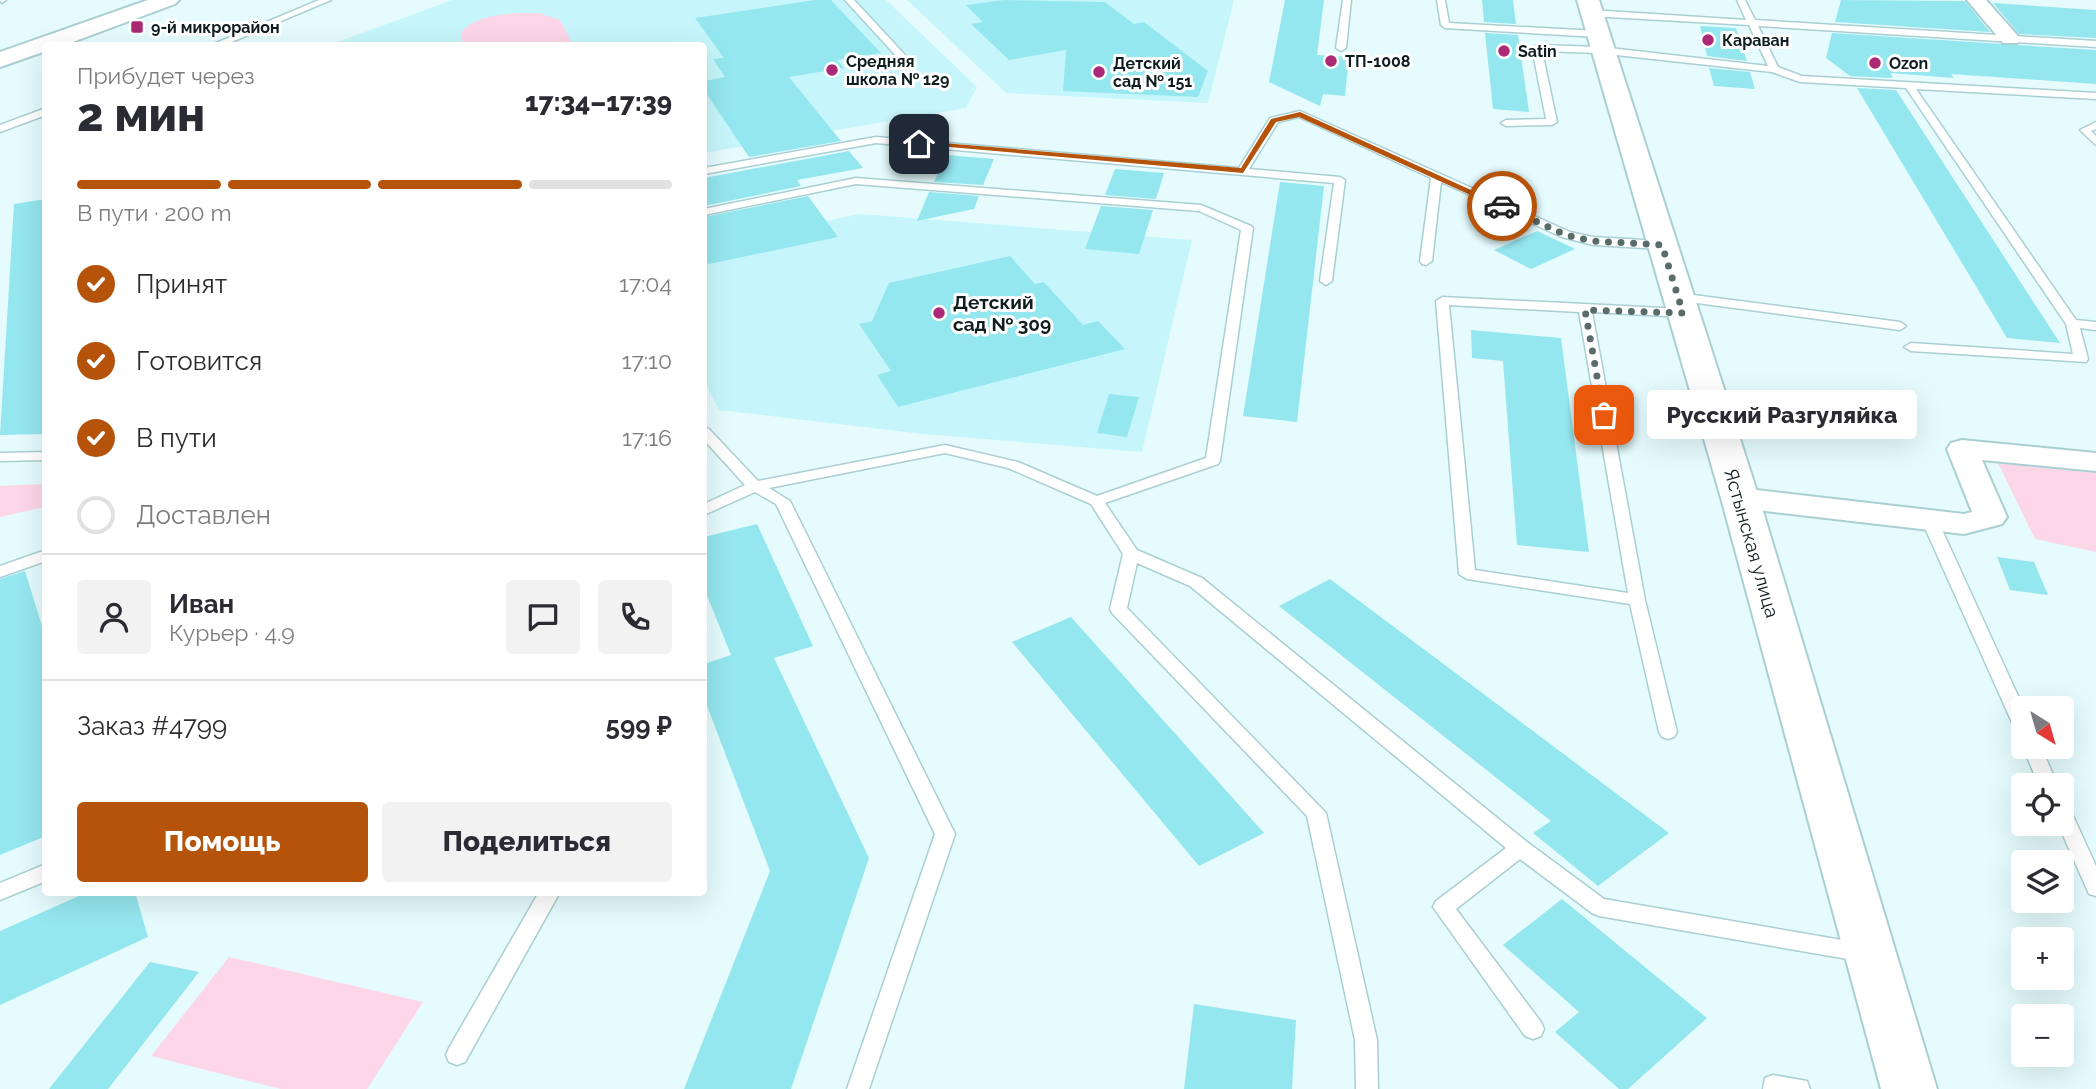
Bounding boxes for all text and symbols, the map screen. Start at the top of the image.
place label: 9-й микрорайон [151,18,280,37]
marker: 9-й микрорайон [129,19,145,35]
place label: Караван [1722,31,1789,50]
marker: Караван [1700,32,1716,48]
place label: Satin [1518,42,1557,61]
marker: Satin [1496,43,1512,59]
place label: Средняя школа № 129 [846,52,949,89]
place label: ТП-1008 [1345,52,1410,71]
marker: ТП-1008 [1323,53,1339,69]
place label: Детский сад № 151 [1113,54,1192,91]
place label: Ozon [1889,54,1928,73]
marker: Ozon [1867,55,1883,71]
text: Прибудет через [77,62,255,89]
marker: Средняя школа № 129 [824,62,840,78]
marker: Детский сад № 151 [1091,64,1107,80]
text: 17:34–17:39 [525,87,672,117]
text: 2 мин [77,88,205,142]
pin [889,114,949,174]
icon: home [900,125,938,163]
courier [1467,171,1537,241]
icon: car [1483,187,1521,225]
text: В пути · 200 m [77,199,232,226]
icon: check [77,265,115,303]
text: Принят [136,269,227,299]
text: 17:04 [619,270,672,297]
place label: Детский сад № 309 [953,291,1051,335]
marker: Детский сад № 309 [931,305,947,321]
icon: check [77,342,115,380]
text: Готовится [136,346,262,376]
text: 17:10 [622,347,672,374]
pin [1574,385,1634,445]
callout: Русский Разгуляйка [1646,390,1915,440]
icon: bag [1585,396,1623,434]
text: Русский Разгуляйка [1667,401,1898,428]
icon: check [77,419,115,457]
text: В пути [136,423,217,453]
text: 17:16 [622,424,672,451]
street label: Ястынская улица [1720,466,1784,620]
text: Доставлен [136,500,271,530]
button: person [77,580,151,654]
button: chat [506,580,580,654]
button: phone [598,580,672,654]
text: Иван [169,589,234,619]
text: Курьер · 4.9 [169,619,295,646]
north arrow [2011,696,2074,760]
map controls [2011,696,2074,1067]
text: Заказ #4799 [77,711,227,741]
text: 599 ₽ [606,711,672,741]
button: locate [2011,773,2074,836]
button: Помощь [77,802,368,882]
button: Поделиться [382,802,672,882]
button: layers [2011,850,2074,913]
button: + [2011,927,2074,990]
button: − [2011,1004,2074,1067]

